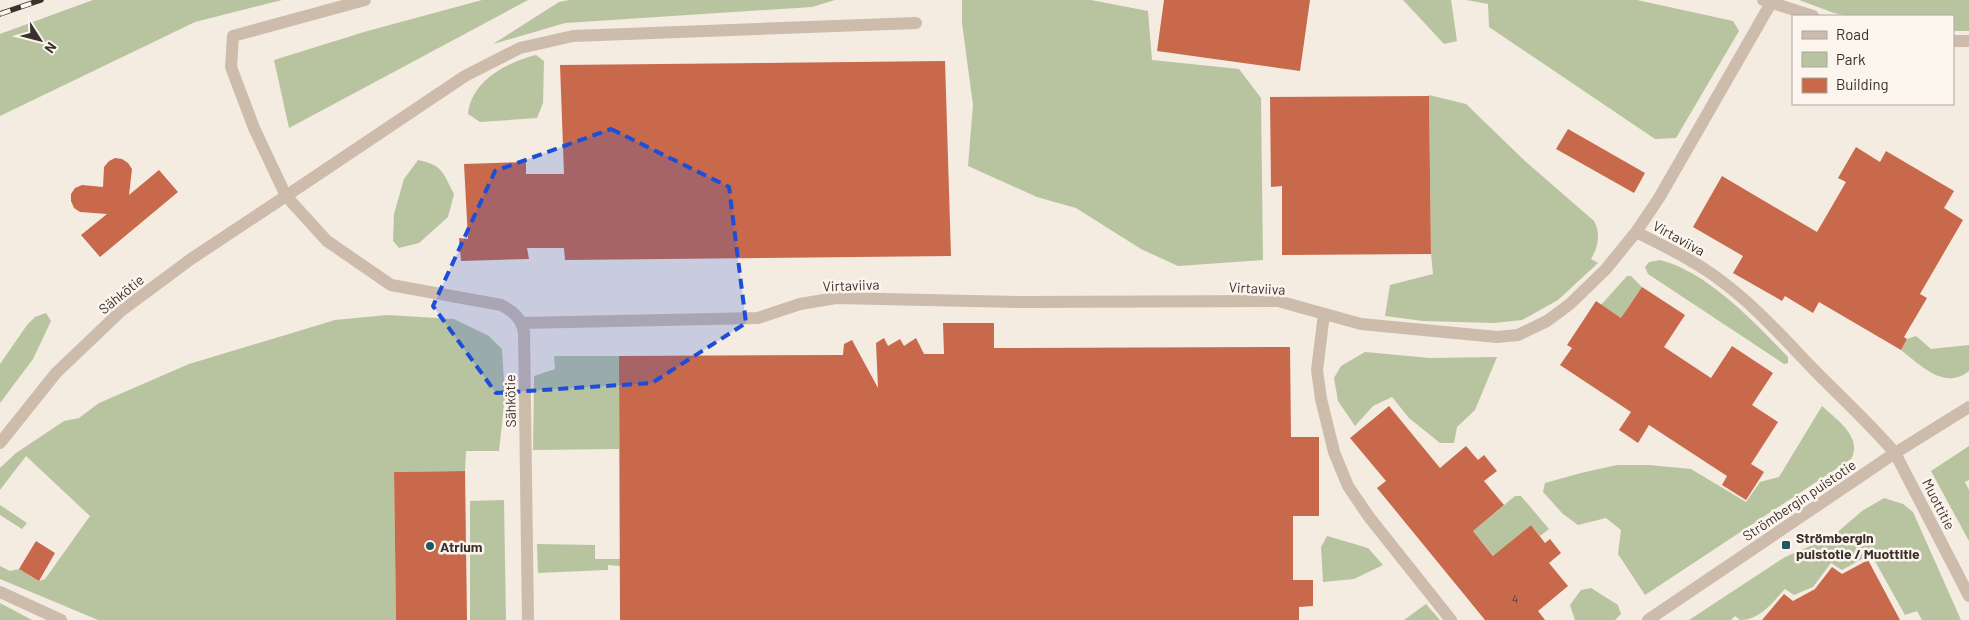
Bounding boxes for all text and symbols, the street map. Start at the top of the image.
north arrow [15,15,65,65]
legend [1792,15,1954,105]
text: Road [1836,25,1869,43]
text: N [41,39,61,57]
text: Park [1836,50,1866,68]
text: Building [1836,75,1889,93]
street label: Virtaviiva [1650,217,1708,259]
street label: Sähkötie [95,271,147,317]
street label: Virtaviiva [822,276,880,294]
street label: Virtaviiva [1228,278,1286,298]
street label: Sähkötie [501,374,519,428]
street label: Strömbergin puistotie [1739,456,1859,544]
street label: Muottitie [1919,476,1959,532]
place label: Strömbergin puistotie / Muottitie [1796,529,1920,562]
place label: Atrium [440,538,483,555]
marker: Strömbergin puistotie / Muottitie [1780,539,1792,551]
marker: Atrium [424,540,436,552]
house number: 4 [1512,592,1518,605]

